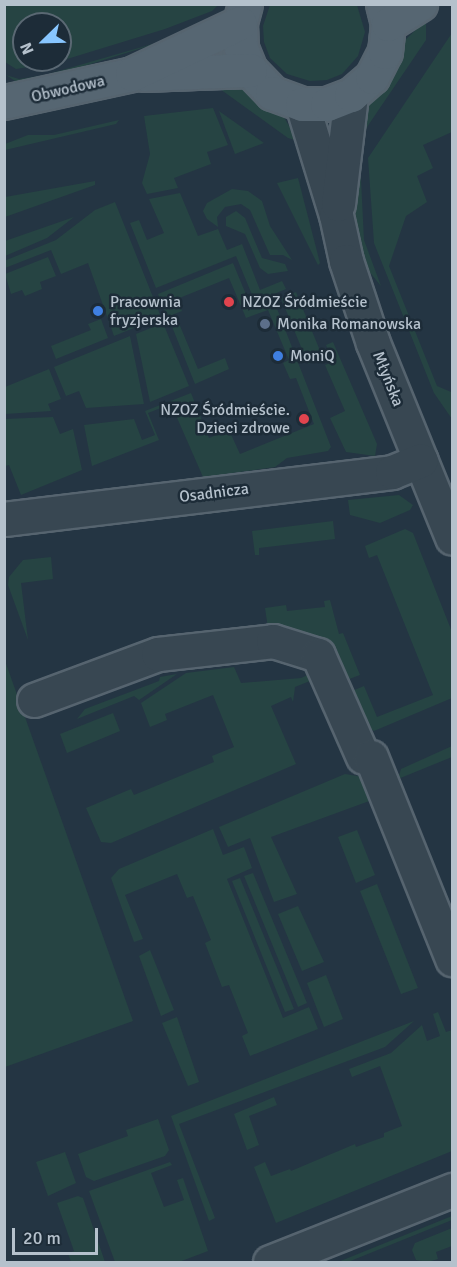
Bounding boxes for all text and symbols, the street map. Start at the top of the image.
north arrow [12,12,72,72]
text: N [16,39,39,57]
street label: Obwodowa [29,71,107,107]
place label: Pracownia fryzjerska [110,292,181,330]
place label: NZOZ Śródmieście [242,292,368,312]
marker: NZOZ Śródmieście [220,293,238,311]
marker: Pracownia fryzjerska [91,304,105,318]
place label: Monika Romanowska [277,314,421,334]
marker: Monika Romanowska [258,317,272,331]
place label: MoniQ [290,346,335,366]
marker: MoniQ [271,349,285,363]
street label: Młyńska [368,349,408,409]
place label: NZOZ Śródmieście. Dzieci zdrowe [160,400,290,438]
marker: NZOZ Śródmieście. Dzieci zdrowe [295,410,313,428]
street label: Osadnicza [178,479,250,507]
scale bar [15,1216,100,1254]
text: 20 m [23,1227,61,1249]

